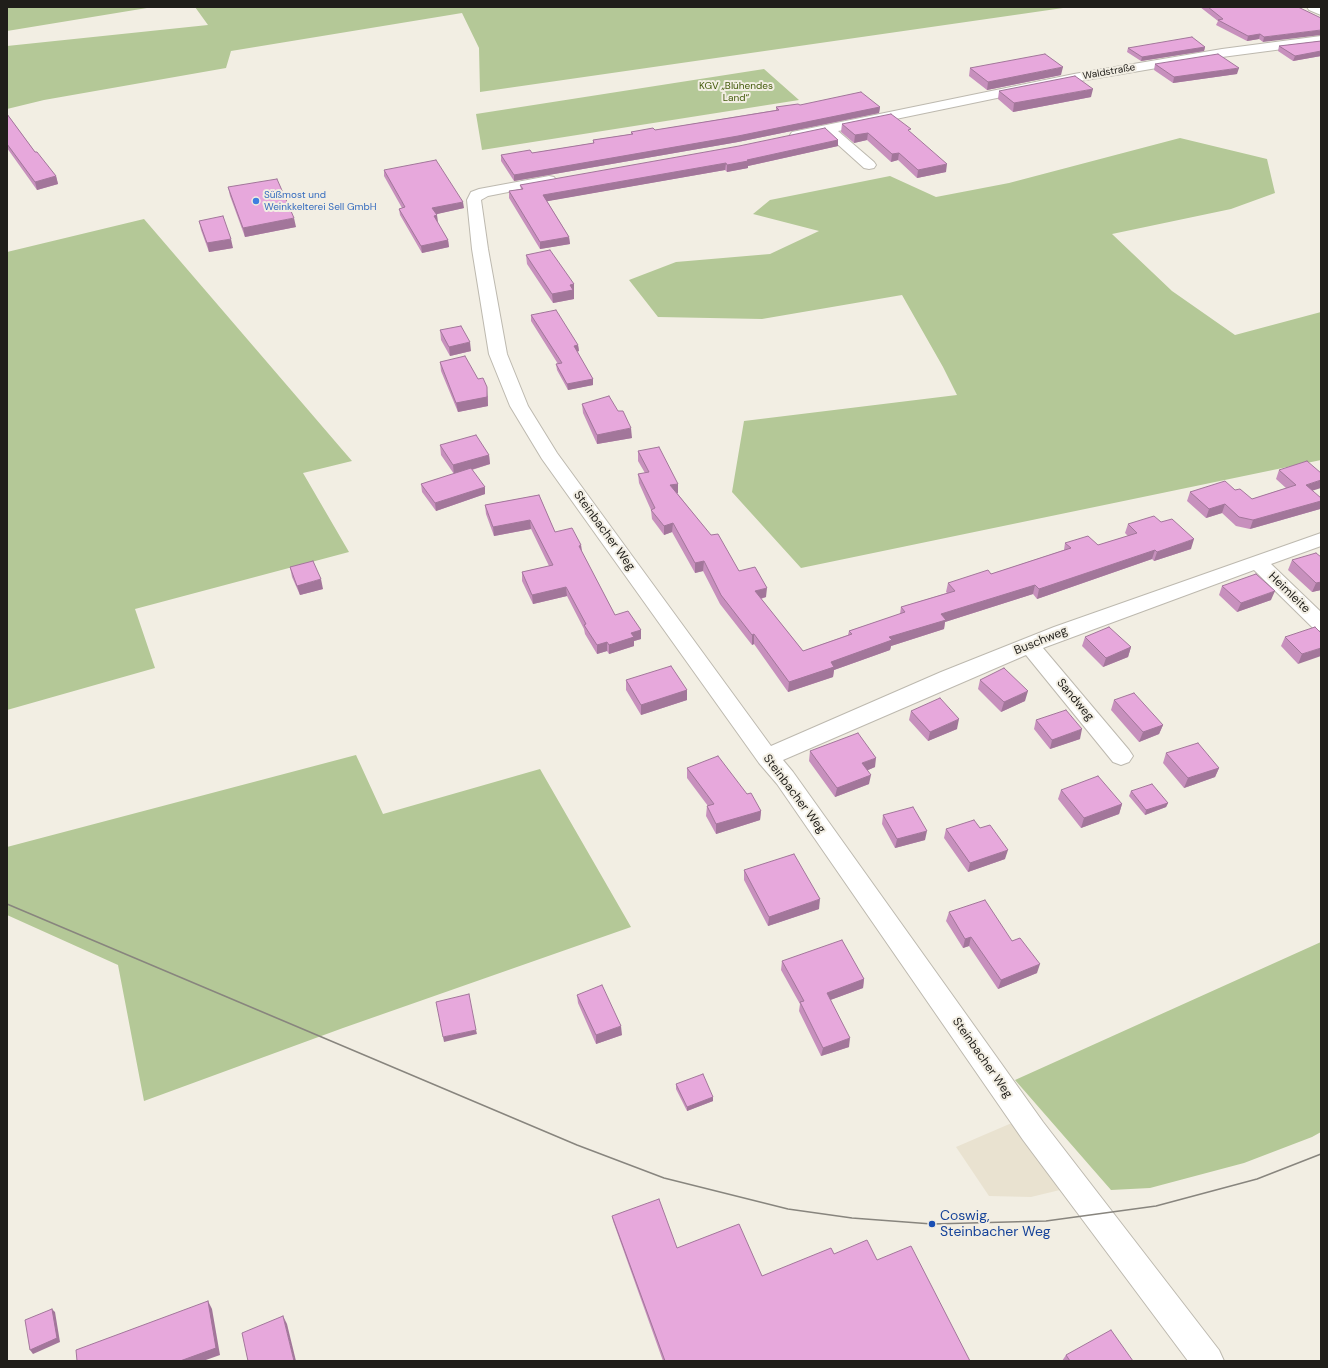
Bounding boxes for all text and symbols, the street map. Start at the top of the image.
street label: Waldstraße [1082,61,1136,83]
park label: KGV „Blühendes Land“ [699,80,773,104]
place label: Süßmost und Weinkkelterei Sell GmbH [264,189,376,212]
marker: Süßmost und Weinkkelterei Sell GmbH [251,196,261,206]
street label: Steinbacher Weg [570,488,638,574]
street label: Heimleite [1265,570,1313,616]
street label: Buschweg [1012,624,1070,658]
street label: Sandweg [1053,676,1097,724]
street label: Steinbacher Weg [760,752,828,836]
street label: Steinbacher Weg [949,1015,1015,1101]
place label: Coswig, Steinbacher Weg [940,1208,1051,1240]
marker: Coswig, Steinbacher Weg [927,1219,937,1229]

